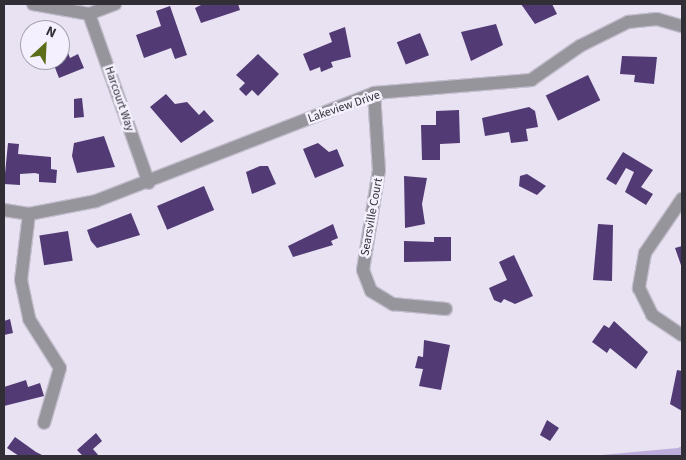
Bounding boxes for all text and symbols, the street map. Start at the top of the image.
north arrow [20,20,70,70]
text: N [42,21,59,43]
street label: Harcourt Way [101,65,137,133]
street label: Lakeview Drive [306,88,382,126]
street label: Searsville Court [358,177,386,257]

